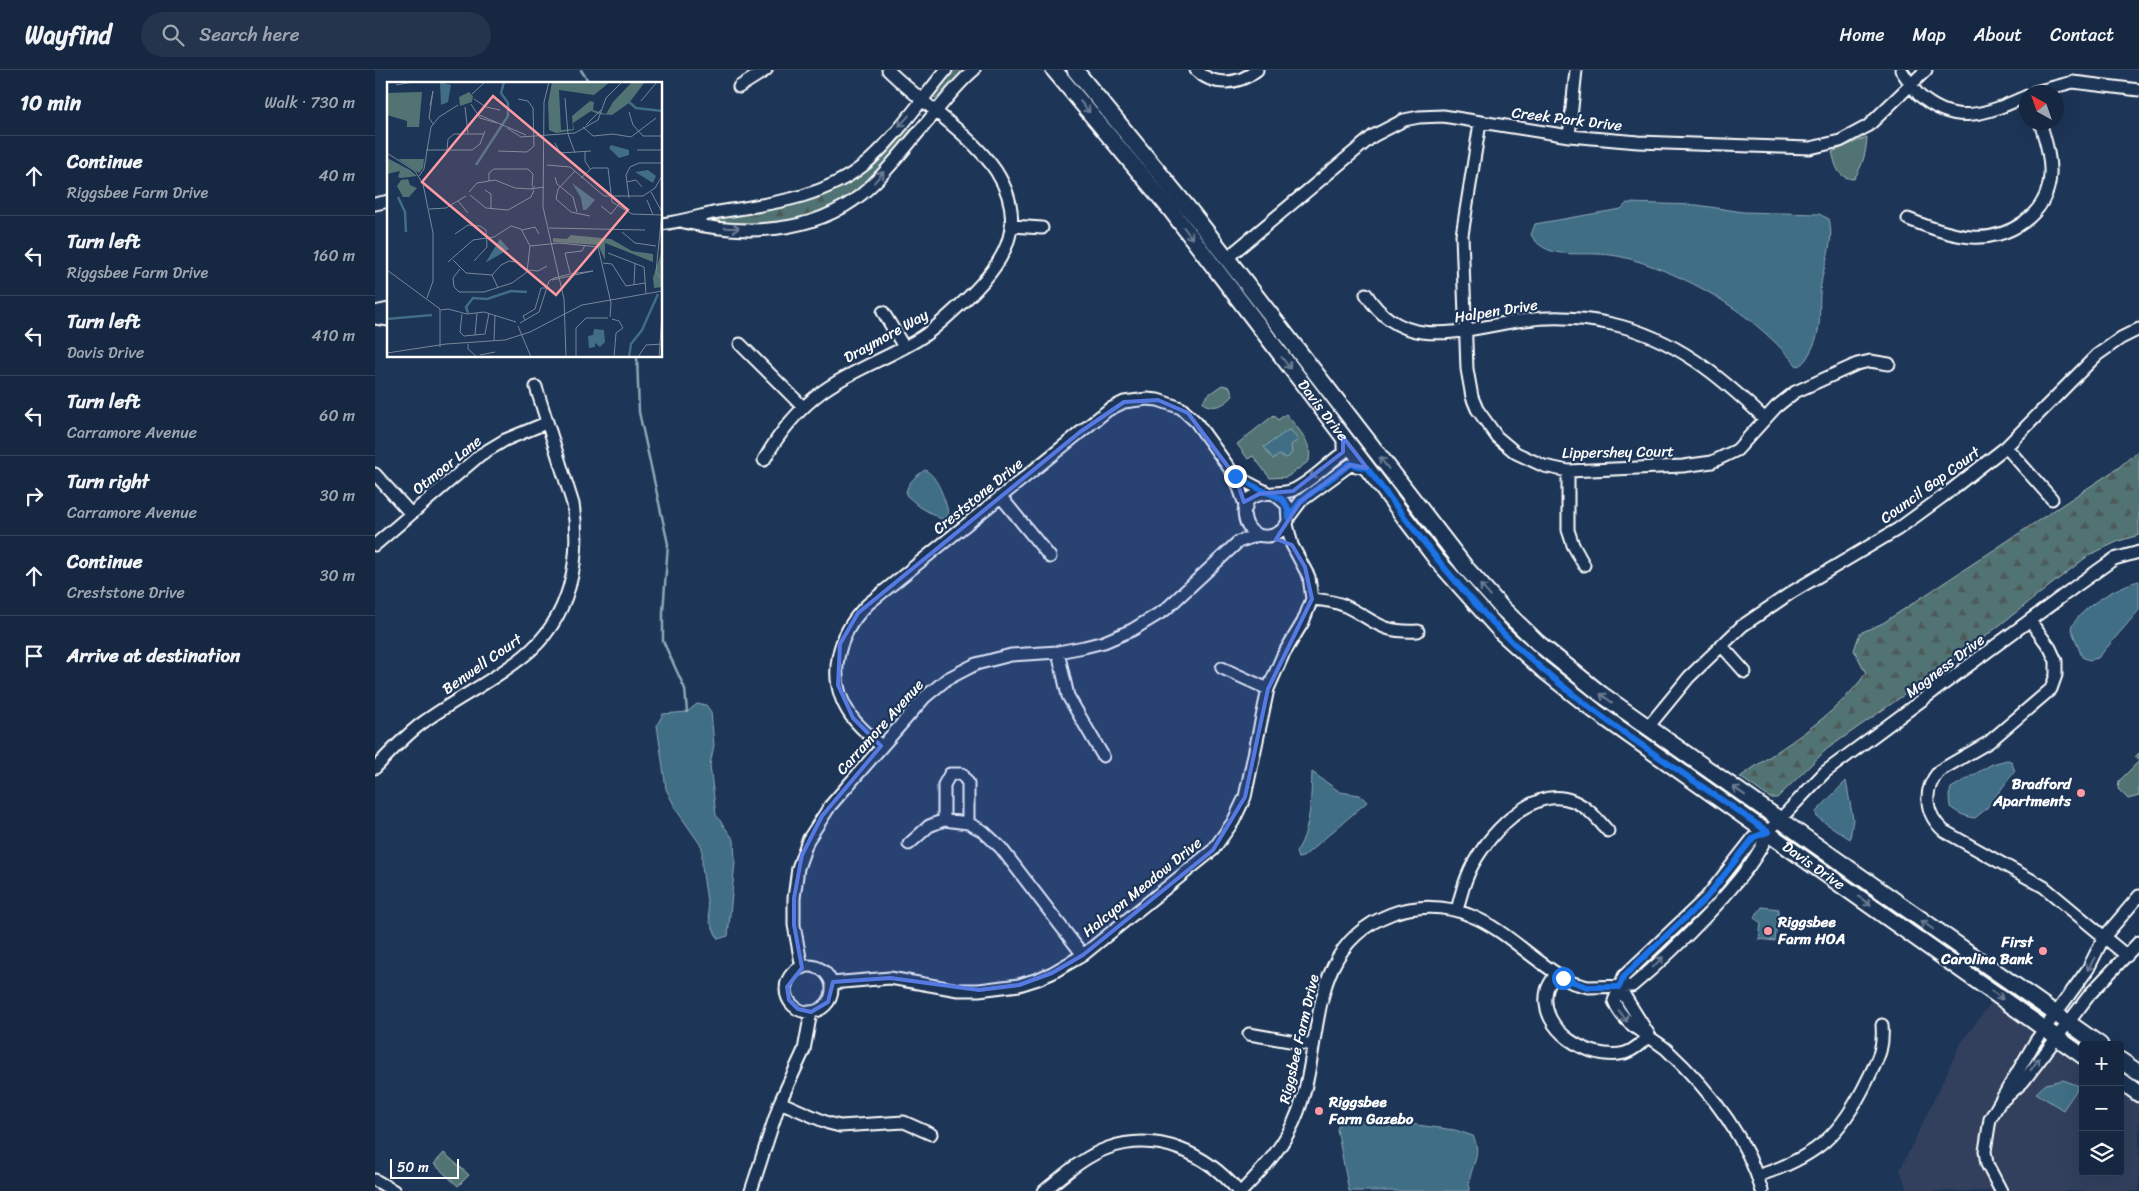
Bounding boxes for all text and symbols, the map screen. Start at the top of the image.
search box [141,12,491,57]
text: Wayfind [25,14,111,56]
text: Search here [199,18,299,51]
text: Home [1840,19,1885,51]
text: Map [1913,19,1946,51]
text: About [1974,19,2022,51]
text: Contact [2050,19,2114,51]
icon: search [159,21,187,49]
inset map [387,82,663,358]
text: 10 min [20,84,81,122]
north arrow [2019,85,2064,130]
text: Walk · 730 m [264,88,355,117]
street label: Creek Park Drive [1510,99,1624,139]
one-way arrow [1079,101,1091,114]
one-way arrow [898,114,909,127]
text: Continue [67,145,143,178]
text: 40 m [318,161,355,190]
icon: ahead [20,162,48,190]
one-way arrow [873,170,885,183]
text: Riggsbee Farm Drive [67,178,208,207]
one-way arrow [724,223,740,233]
text: Turn left [67,225,140,258]
one-way arrow [1183,226,1193,240]
text: 160 m [312,241,355,270]
icon: left [20,242,48,270]
text: Riggsbee Farm Drive [67,258,208,287]
street label: Halpen Drive [1452,292,1540,330]
street label: Draymore Way [839,302,933,370]
text: Turn left [67,305,140,338]
text: 410 m [312,321,355,350]
icon: left [20,322,48,350]
text: Davis Drive [67,338,144,367]
one-way arrow [1281,356,1291,370]
street label: Davis Drive [1291,374,1356,447]
text: Turn left [67,385,140,418]
text: 60 m [319,401,355,430]
icon: left [20,402,48,430]
text: Carramore Avenue [67,418,197,447]
street label: Otmoor Lane [406,428,488,501]
street label: Lippershey Court [1562,438,1675,466]
street label: Council Gap Court [1874,439,1986,530]
street label: Creststone Drive [927,451,1029,541]
one-way arrow [1378,457,1389,470]
text: Turn right [67,465,149,498]
route end [1224,465,1247,488]
one-way arrow [1310,467,1323,478]
text: 30 m [320,481,355,510]
icon: right [20,482,48,510]
text: Carramore Avenue [67,498,197,527]
text: Continue [67,545,143,578]
text: 30 m [320,561,355,590]
icon: ahead [20,562,48,590]
text: Creststone Drive [67,578,185,607]
one-way arrow [1479,583,1491,596]
street label: Benwell Court [437,626,528,701]
street label: Magness Drive [1900,627,1991,705]
text: Arrive at destination [67,639,240,672]
icon: arrive [20,642,48,670]
street label: Carramore Avenue [830,673,931,781]
one-way arrow [1600,692,1613,703]
place label: Bradford Apartments [1992,771,2072,814]
one-way arrow [1732,786,1746,796]
marker: Bradford Apartments [2075,787,2087,799]
street label: Halcyon Meadow Drive [1076,830,1208,944]
street label: Davis Drive [1777,834,1851,897]
one-way arrow [1857,896,1871,906]
place label: Riggsbee Farm HOA [1777,909,1846,952]
one-way arrow [1921,920,1935,930]
marker: Riggsbee Farm HOA [1762,925,1774,937]
place label: First Carolina Bank [1940,929,2034,972]
marker: First Carolina Bank [2037,945,2049,957]
one-way arrow [1652,956,1665,968]
one-way arrow [2086,956,2096,971]
route start [1552,967,1575,990]
street label: Riggsbee Farm Drive [1271,972,1327,1106]
one-way arrow [1990,990,2004,1000]
one-way arrow [1618,1009,1628,1023]
map controls [2079,1041,2124,1176]
button: + [2079,1041,2124,1086]
one-way arrow [2030,1058,2040,1072]
button: − [2079,1086,2124,1131]
place label: Riggsbee Farm Gazebo [1328,1089,1414,1132]
marker: Riggsbee Farm Gazebo [1313,1105,1325,1117]
button: layers [2079,1131,2124,1176]
text: 50 m [397,1155,429,1180]
scale bar [390,1156,459,1179]

